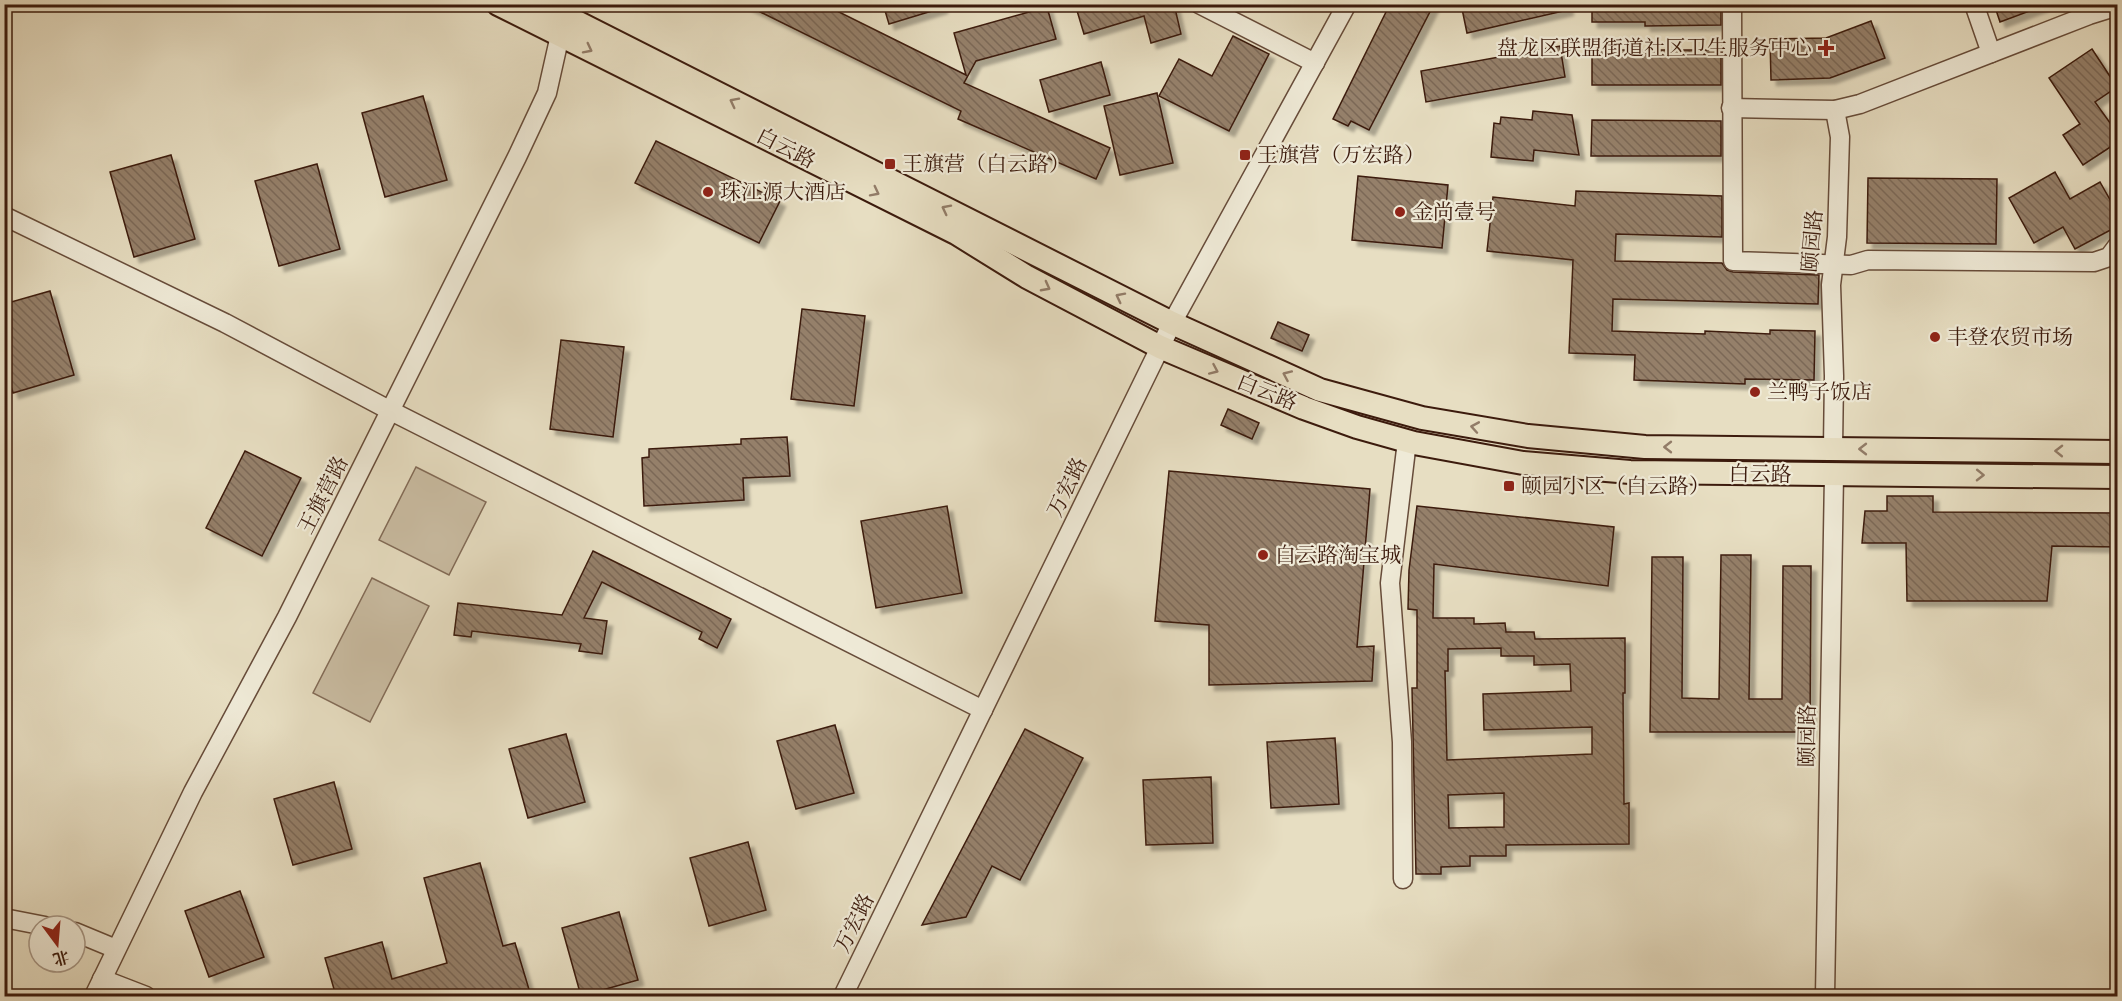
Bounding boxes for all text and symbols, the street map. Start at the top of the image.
place label: 盘龙区联盟街道社区卫生服务中心 [1497,36,1812,60]
marker: 盘龙区联盟街道社区卫生服务中心 [1817,39,1835,57]
one-way arrow [582,42,593,53]
one-way arrow [730,97,741,109]
street label: 白云路 [752,123,820,173]
place label: 王旗营（万宏路） [1257,143,1425,167]
marker: 王旗营（万宏路） [1238,148,1252,162]
place label: 王旗营（白云路） [902,152,1070,176]
marker: 王旗营（白云路） [883,157,897,171]
place label: 珠江源大酒店 [720,180,846,204]
marker: 珠江源大酒店 [701,185,715,199]
one-way arrow [869,185,880,197]
place label: 金尚壹号 [1412,200,1496,224]
one-way arrow [941,204,952,216]
marker: 金尚壹号 [1393,205,1407,219]
street label: 颐园路 [1797,209,1827,273]
one-way arrow [1039,280,1050,291]
one-way arrow [1115,292,1126,304]
place label: 丰登农贸市场 [1947,325,2073,349]
marker: 丰登农贸市场 [1928,330,1942,344]
one-way arrow [1208,363,1219,375]
street label: 白云路 [1233,369,1301,415]
one-way arrow [1283,371,1294,383]
place label: 兰鸭子饭店 [1767,380,1872,404]
marker: 兰鸭子饭店 [1748,385,1762,399]
one-way arrow [1470,421,1480,434]
one-way arrow [1664,441,1673,453]
one-way arrow [1859,442,1868,455]
one-way arrow [2055,445,2064,457]
street label: 王旗营路 [293,452,353,538]
street label: 万宏路 [1042,453,1092,521]
street label: 白云路 [1728,461,1792,487]
one-way arrow [1975,469,1984,482]
place label: 颐园小区（白云路） [1521,474,1710,498]
marker: 颐园小区（白云路） [1502,479,1516,493]
place label: 白云路淘宝城 [1275,543,1401,567]
marker: 白云路淘宝城 [1256,548,1270,562]
street label: 颐园路 [1794,704,1820,768]
street label: 万宏路 [829,889,879,957]
north arrow [27,914,87,974]
text: 北 [51,947,71,969]

